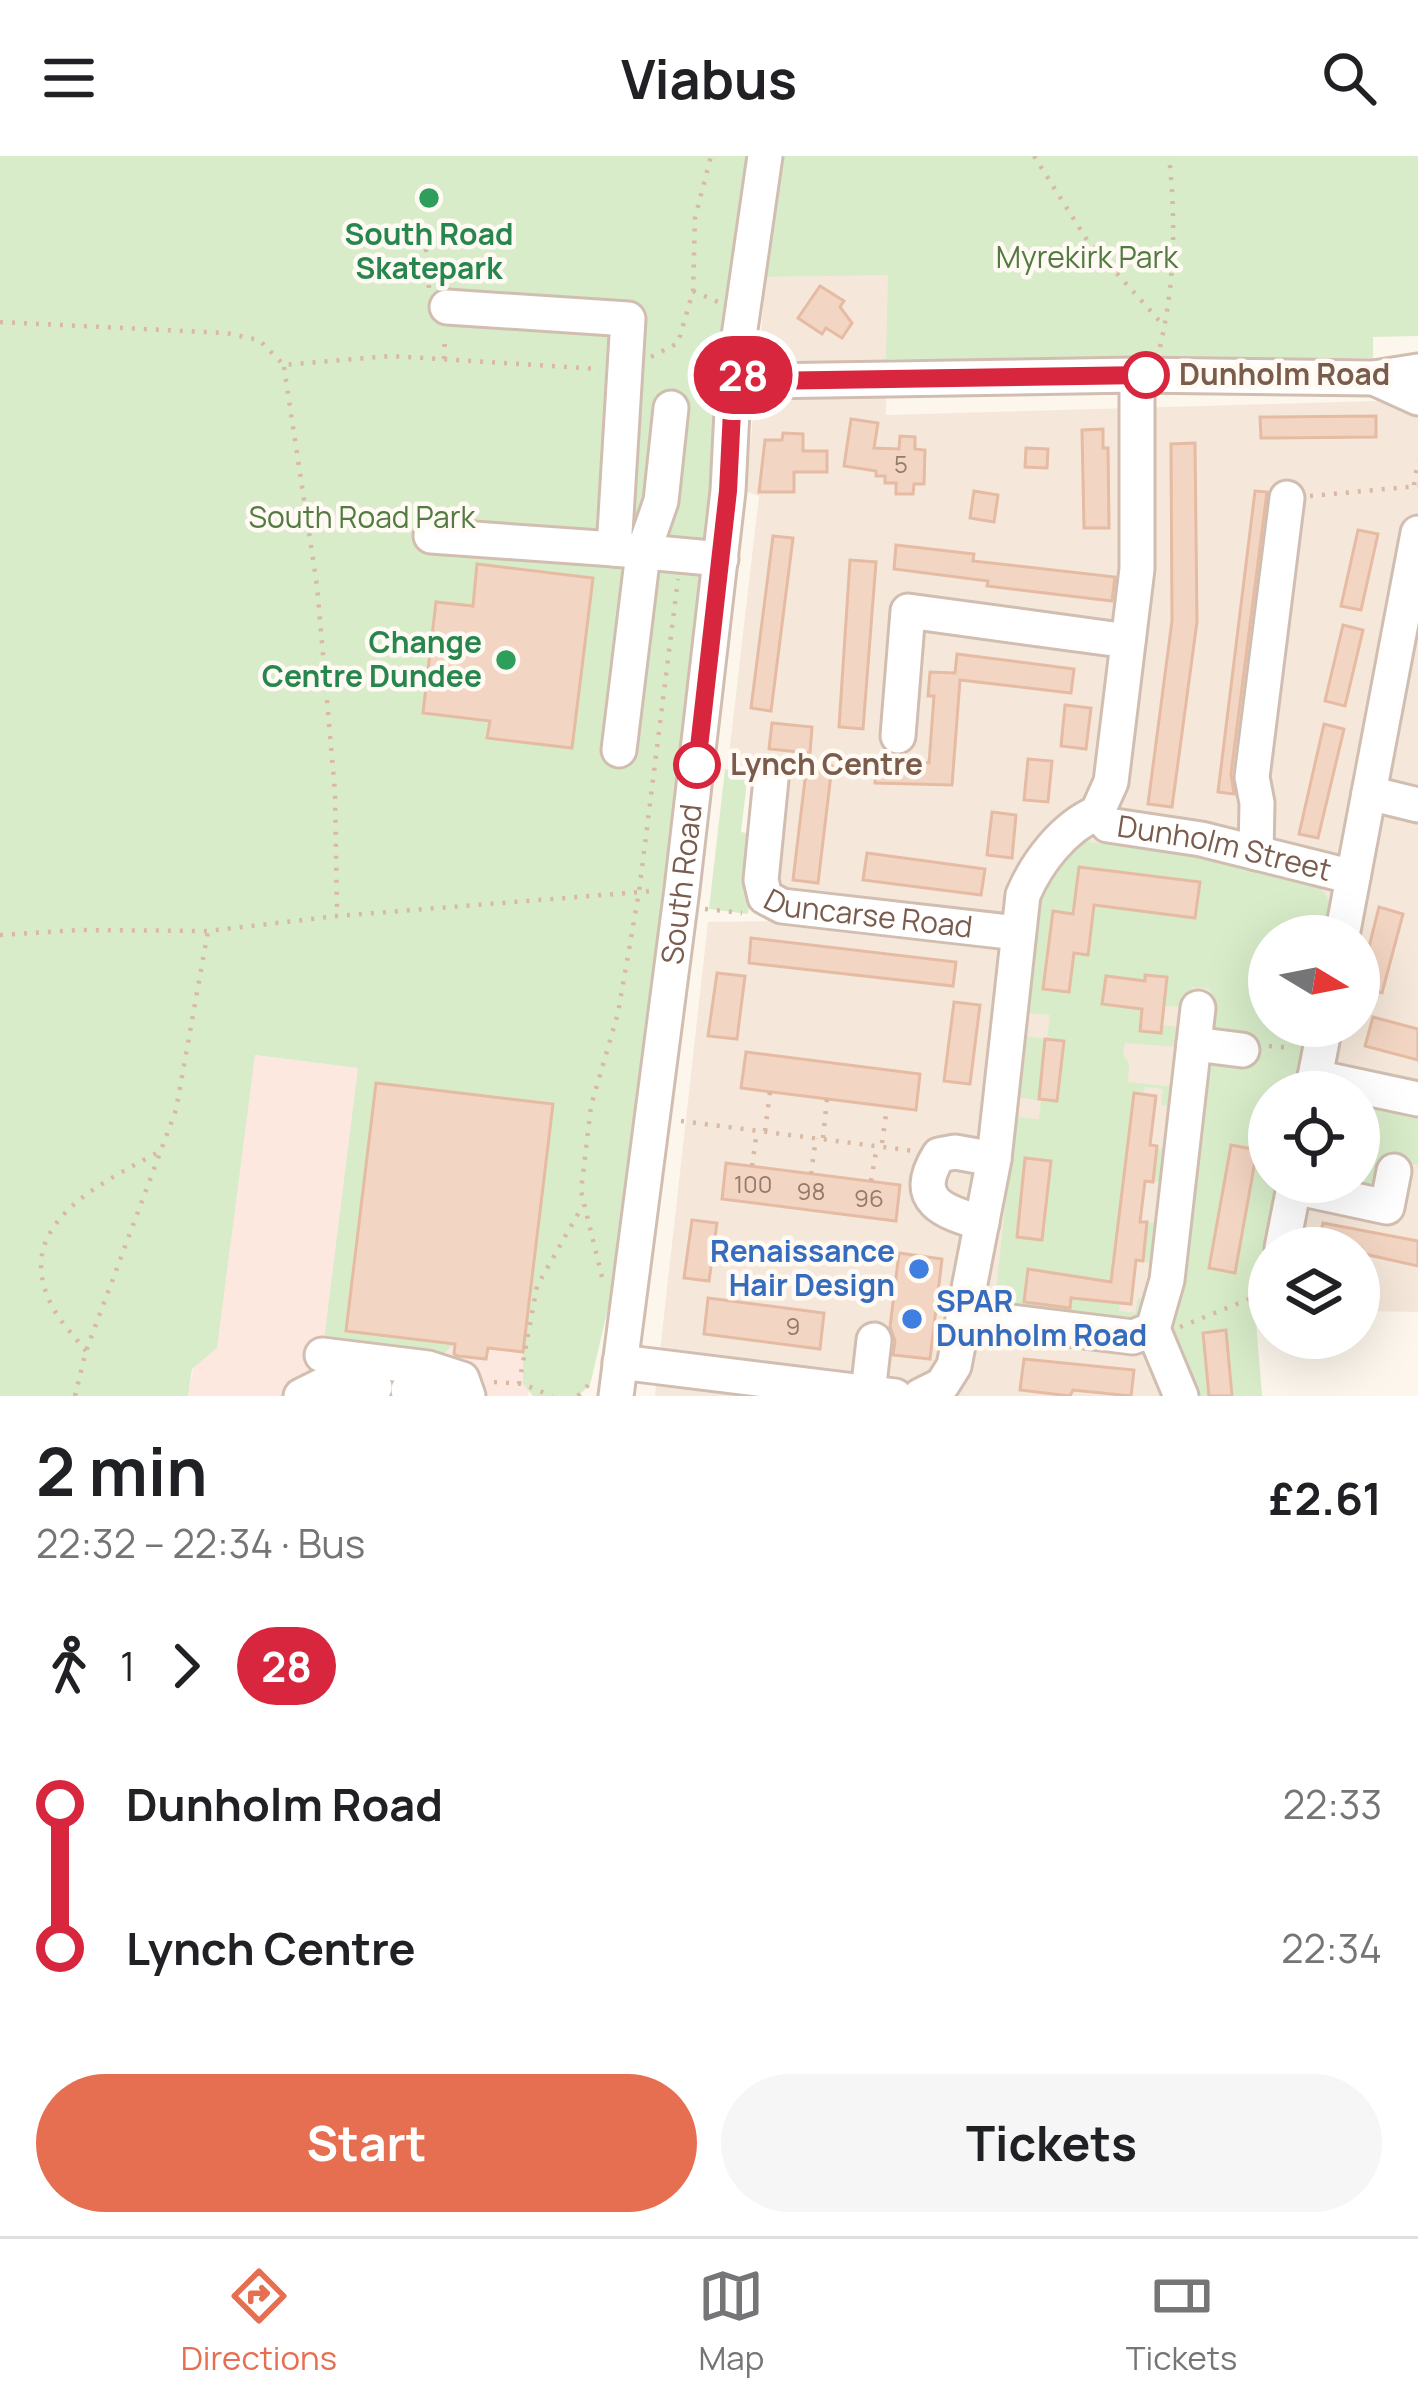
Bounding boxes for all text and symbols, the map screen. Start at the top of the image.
text: Viabus [621,41,797,115]
icon: menu [36,45,102,111]
icon: search [1316,45,1382,111]
marker: South Road Skatepark [416,185,442,211]
place label: South Road Skatepark [345,213,513,288]
park label: Myrekirk Park [996,236,1179,277]
line badge: 28 [689,336,797,414]
text: 28 [718,346,768,404]
marker: Dunholm Road [1124,353,1168,397]
place label: Dunholm Road [1179,353,1390,394]
house number: 5 [894,447,908,480]
park label: South Road Park [249,496,477,537]
place label: Change Centre Dundee [262,621,482,696]
marker: Change Centre Dundee [493,647,519,673]
marker: Lynch Centre [675,743,719,787]
place label: Lynch Centre [730,743,923,784]
street label: South Road [650,802,711,967]
street label: Dunholm Street [1115,805,1336,890]
street label: Duncarse Road [757,878,975,947]
north arrow [1248,915,1380,1047]
map controls [1248,915,1380,1359]
button: locate [1248,1071,1380,1203]
house number: 100 [734,1167,772,1200]
house number: 98 [797,1174,825,1207]
house number: 96 [854,1181,884,1214]
button: layers [1248,1227,1380,1359]
place label: Renaissance Hair Design [710,1230,895,1305]
marker: Renaissance Hair Design [906,1256,932,1282]
place label: SPAR Dunholm Road [936,1280,1147,1355]
marker: SPAR Dunholm Road [899,1306,925,1332]
house number: 9 [786,1309,800,1342]
text: 2 min [36,1426,208,1516]
text: £2.61 [1269,1467,1382,1529]
text: 22:32 – 22:34 · Bus [36,1516,365,1570]
icon: walk [36,1633,102,1699]
icon: forward [153,1633,219,1699]
text: 28 [261,1637,312,1695]
text: 1 [120,1639,135,1693]
text: Dunholm Road [126,1773,443,1835]
text: 22:33 [1283,1777,1382,1831]
text: Lynch Centre [126,1917,416,1979]
text: 22:34 [1281,1921,1382,1975]
button: Start [36,2074,697,2212]
button: Tickets [721,2074,1382,2212]
tab: Directions [181,2263,337,2380]
tab: Map [698,2263,764,2380]
tab: Tickets [1126,2263,1237,2380]

